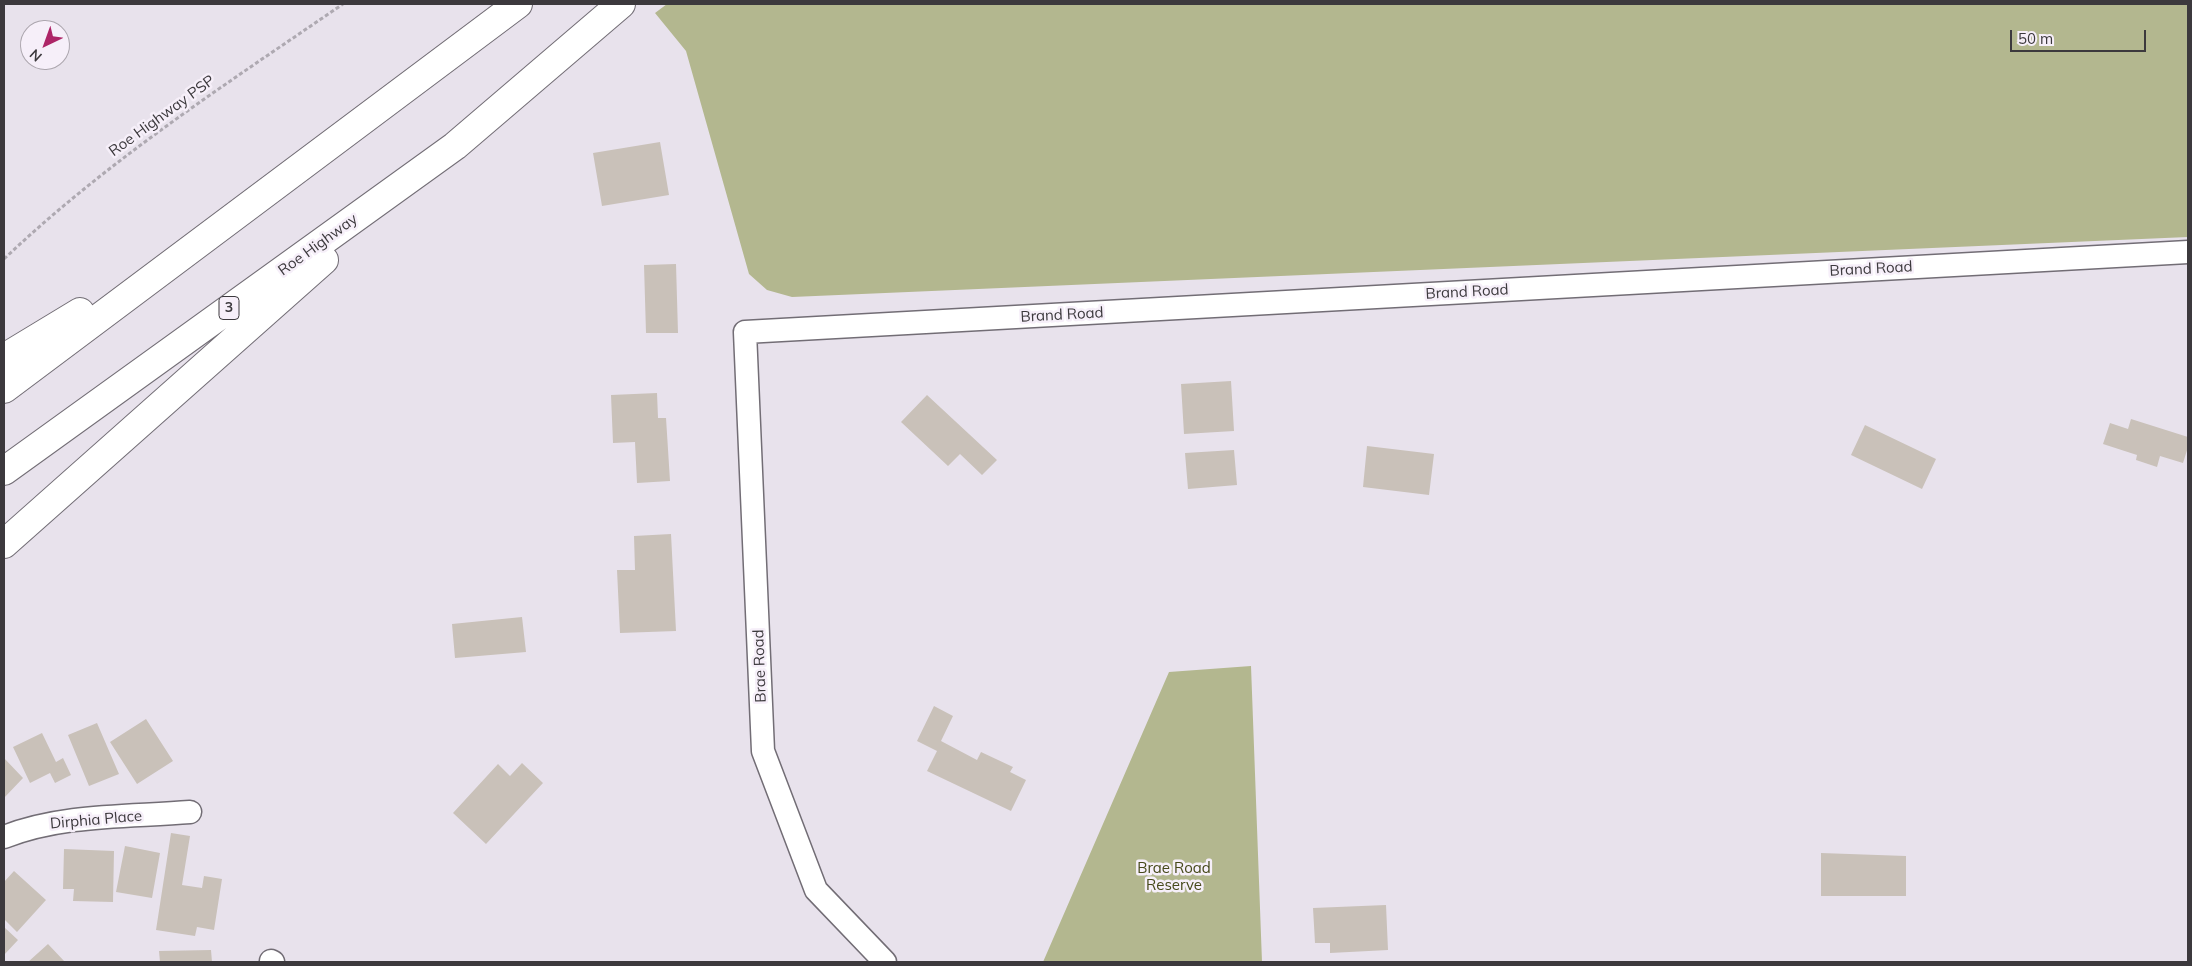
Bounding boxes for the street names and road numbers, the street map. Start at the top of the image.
street label: Roe Highway PSP [106,72,218,160]
street label: Roe Highway [275,210,361,280]
street label: Brand Road [1829,258,1913,280]
street label: Brand Road [1425,281,1509,303]
road number: 3 [219,296,239,320]
street label: Brand Road [1020,304,1104,326]
street label: Brae Road [750,629,770,703]
street label: Dirphia Place [49,807,143,833]

